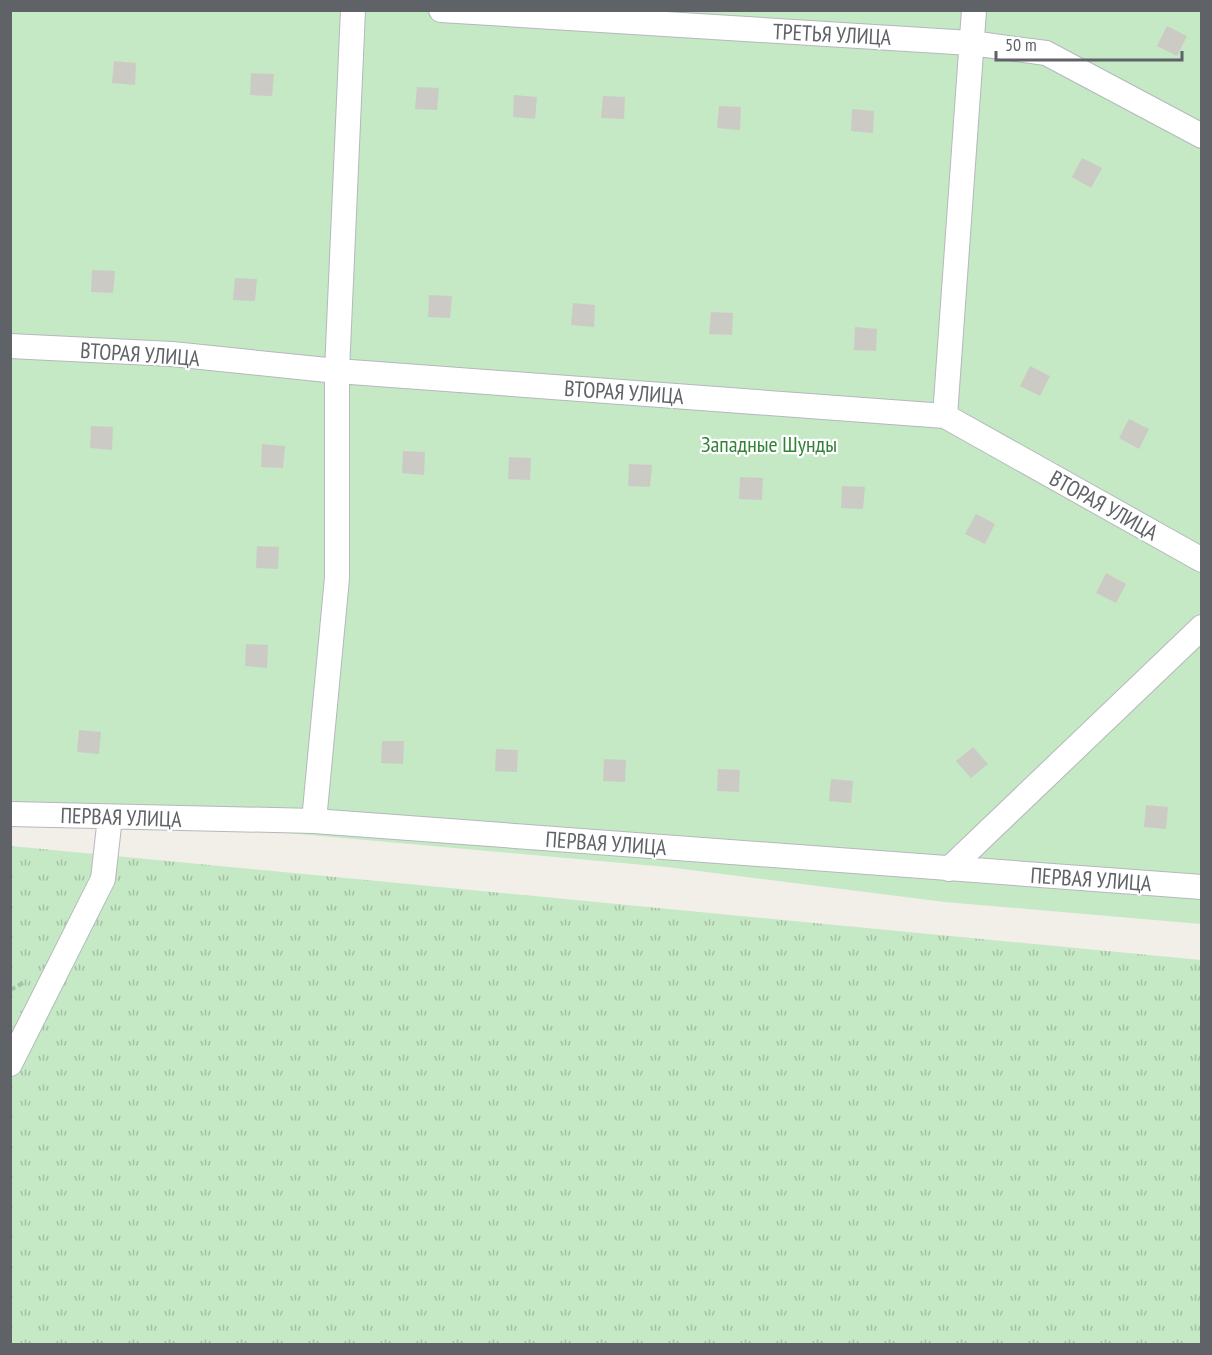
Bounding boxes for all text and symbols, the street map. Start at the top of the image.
street label: ТРЕТЬЯ УЛИЦА [772,17,892,51]
scale bar [996,24,1182,62]
text: 50 m [1005,33,1037,56]
street label: ВТОРАЯ УЛИЦА [79,336,201,372]
street label: ВТОРАЯ УЛИЦА [563,374,685,410]
park label: Западные Шунды [701,430,837,458]
street label: ВТОРАЯ УЛИЦА [1045,464,1164,547]
street label: ПЕРВАЯ УЛИЦА [60,801,183,833]
street label: ПЕРВАЯ УЛИЦА [545,825,668,861]
street label: ПЕРВАЯ УЛИЦА [1030,861,1153,897]

